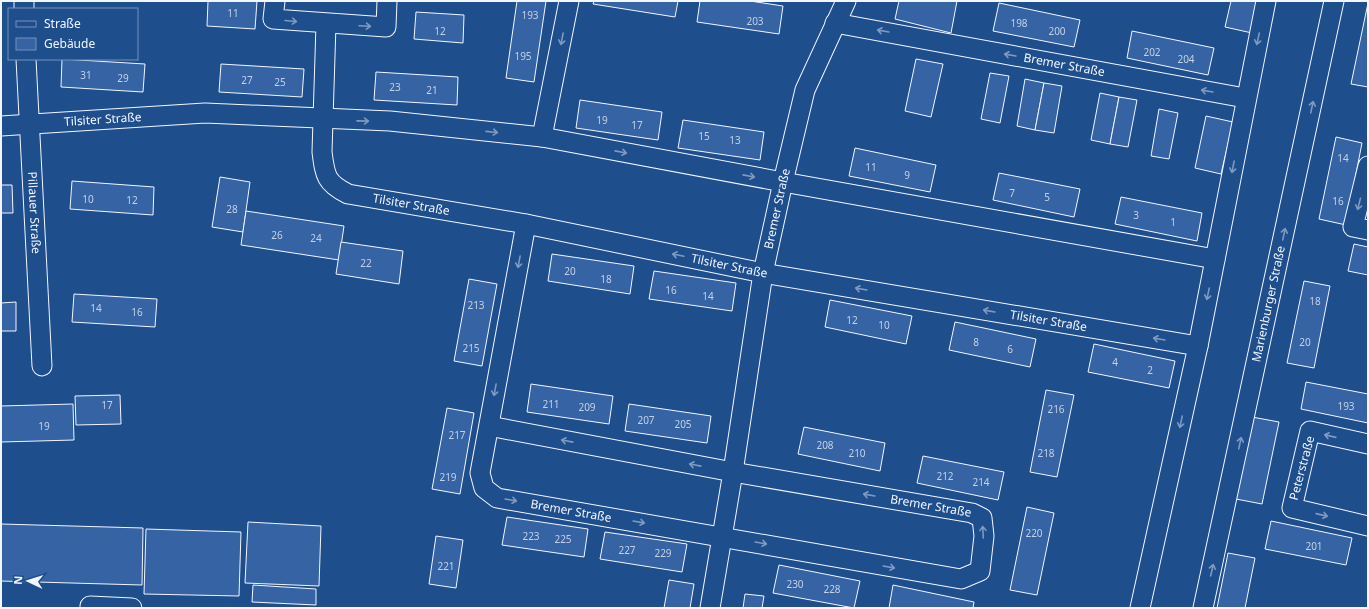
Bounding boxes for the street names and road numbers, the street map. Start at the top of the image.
street label: Bremer Straße [1022,49,1106,80]
street label: Tilsiter Straße [63,108,142,130]
street label: Bremer Straße [760,166,794,251]
street label: Pillauer Straße [24,171,45,255]
street label: Tilsiter Straße [372,189,451,219]
street label: Marienburger Straße [1247,244,1289,364]
street label: Tilsiter Straße [690,249,769,282]
street label: Tilsiter Straße [1009,306,1089,335]
street label: Peterstraße [1285,434,1318,502]
street label: Bremer Straße [889,490,973,521]
street label: Bremer Straße [529,495,613,526]

